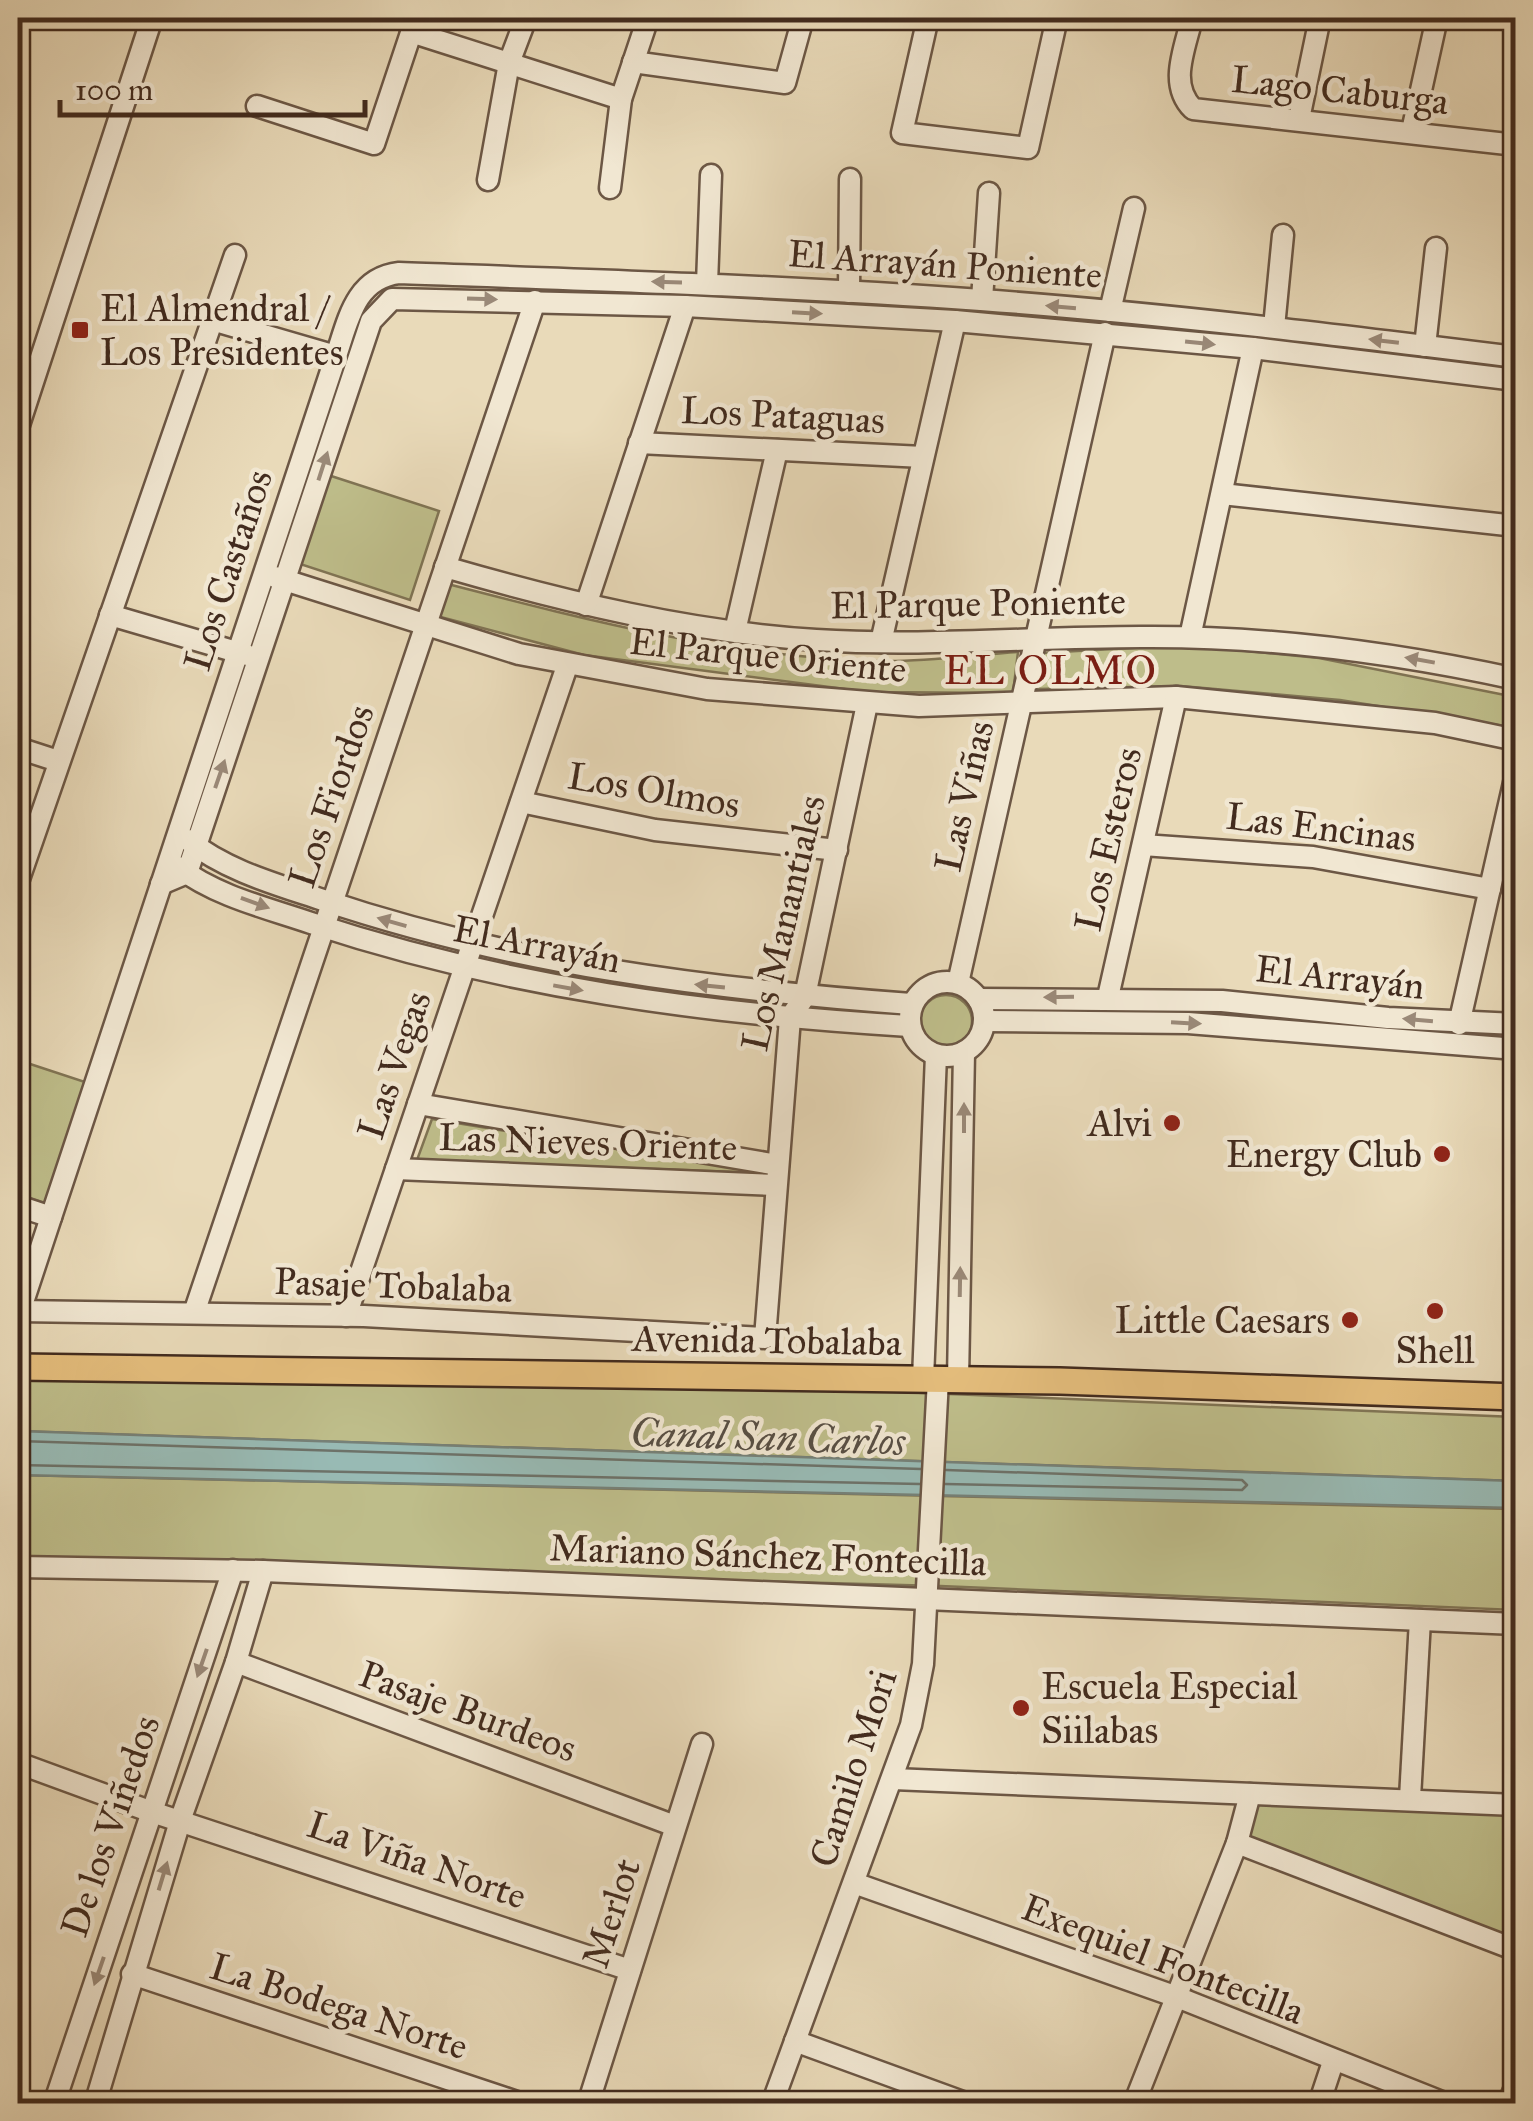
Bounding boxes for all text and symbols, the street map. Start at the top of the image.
scale bar [60,55,365,117]
street label: Lago Caburga [1229,56,1452,124]
text: 100 m [75,72,153,108]
street label: El Arrayán Poniente [787,230,1103,298]
one-way arrow [650,274,682,290]
place label: El Almendral / Los Presidentes [100,285,344,375]
one-way arrow [466,292,498,308]
one-way arrow [1044,298,1076,314]
one-way arrow [791,305,823,321]
marker: El Almendral / Los Presidentes [69,319,91,341]
one-way arrow [1368,332,1399,348]
one-way arrow [1185,335,1217,351]
street label: Los Pataguas [680,387,886,443]
one-way arrow [316,450,331,480]
street label: Los Castaños [174,464,282,676]
street label: El Parque Poniente [830,577,1126,629]
street label: El Parque Oriente [627,618,909,692]
district label: EL OLMO [943,646,1159,695]
one-way arrow [1404,652,1435,667]
street label: Los Fiordos [278,698,384,894]
street label: Las Viñas [924,716,1004,876]
street label: Los Esteros [1065,743,1151,935]
street label: Los Olmos [564,752,744,828]
one-way arrow [213,759,228,789]
street label: Los Manantiales [731,790,835,1056]
street label: Las Encinas [1223,793,1419,861]
one-way arrow [240,897,270,912]
street label: El Arrayán [449,905,625,983]
one-way arrow [376,914,406,929]
street label: El Arrayán [1253,945,1427,1009]
one-way arrow [693,978,725,994]
one-way arrow [553,981,585,996]
street label: Las Vegas [347,985,441,1145]
one-way arrow [1043,990,1075,1006]
one-way arrow [1402,1012,1434,1028]
one-way arrow [1171,1015,1203,1031]
place label: Alvi [1086,1100,1152,1146]
one-way arrow [956,1102,972,1134]
marker: Alvi [1161,1112,1183,1134]
street label: Las Nieves Oriente [438,1114,738,1170]
place label: Energy Club [1226,1131,1422,1177]
marker: Energy Club [1431,1143,1453,1165]
street label: Pasaje Tobalaba [273,1258,514,1312]
one-way arrow [953,1266,969,1298]
place label: Little Caesars [1115,1297,1330,1343]
marker: Shell [1424,1300,1446,1322]
marker: Little Caesars [1339,1309,1361,1331]
street label: Avenida Tobalaba [630,1315,903,1365]
place label: Shell [1395,1327,1475,1373]
water label: Canal San Carlos [630,1408,908,1466]
street label: Mariano Sánchez Fontecilla [549,1524,988,1586]
one-way arrow [194,1648,209,1678]
street label: Pasaje Burdeos [353,1650,583,1772]
place label: Escuela Especial Siilabas [1041,1663,1298,1753]
street label: Camilo Mori [799,1664,907,1872]
marker: Escuela Especial Siilabas [1010,1697,1032,1719]
street label: De los Viñedos [51,1709,169,1943]
street label: La Viña Norte [302,1801,532,1919]
street label: Merlot [572,1853,650,1973]
one-way arrow [156,1860,171,1891]
street label: Exequiel Fontecilla [1015,1884,1312,2034]
street label: La Bodega Norte [204,1943,474,2069]
one-way arrow [90,1956,105,1986]

